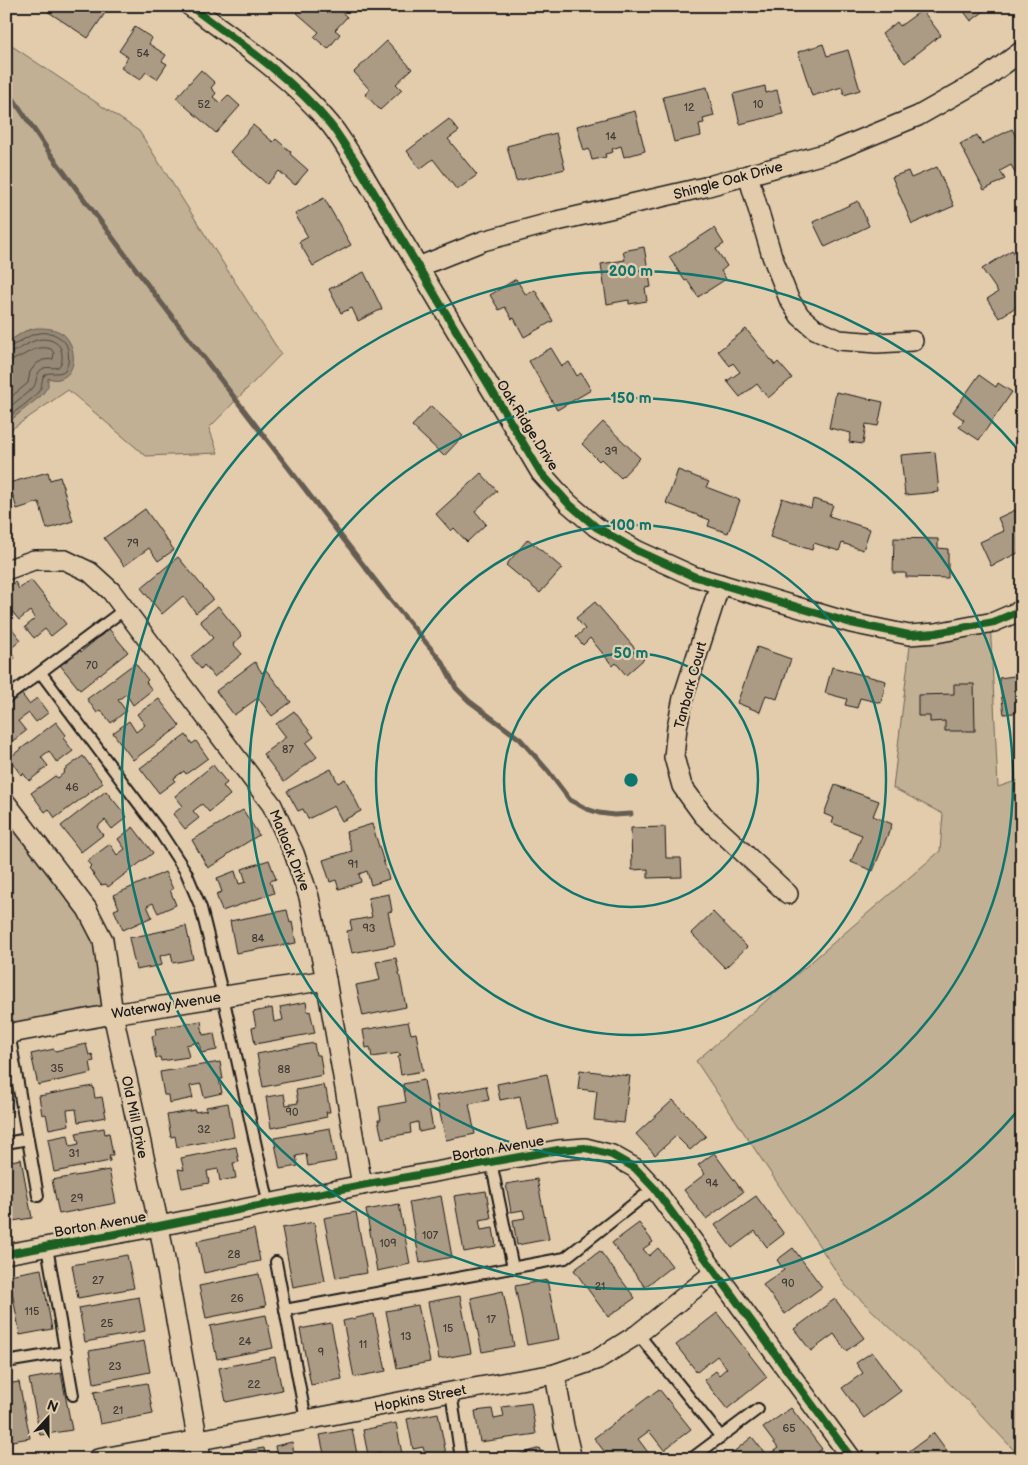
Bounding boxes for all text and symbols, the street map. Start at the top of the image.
house number: 54 [136,47,150,60]
house number: 52 [198,98,211,111]
house number: 10 [753,98,764,111]
house number: 12 [684,101,695,114]
house number: 14 [606,130,617,143]
street label: Shingle Oak Drive [672,158,785,203]
text: 200 m [609,262,653,281]
street label: Oak Ridge Drive [493,377,562,474]
text: 150 m [610,389,652,408]
house number: 39 [604,445,618,458]
text: 100 m [610,516,652,535]
house number: 79 [127,537,139,550]
street label: Tanbark Court [671,639,710,731]
text: 50 m [614,644,649,663]
house number: 70 [86,659,98,672]
house number: 87 [282,743,294,756]
centre of rings [622,771,640,789]
house number: 46 [65,781,79,794]
street label: Matlack Drive [265,807,314,893]
house number: 91 [348,858,358,871]
house number: 93 [362,922,376,935]
house number: 84 [251,932,265,945]
street label: Waterway Avenue [110,988,222,1023]
house number: 35 [50,1062,64,1075]
house number: 88 [278,1063,290,1076]
street label: Old Mill Drive [117,1074,152,1160]
house number: 90 [286,1106,299,1119]
house number: 32 [197,1123,211,1136]
street label: Borton Avenue [451,1132,545,1165]
house number: 31 [68,1147,80,1160]
house number: 94 [705,1177,719,1190]
house number: 29 [71,1192,83,1205]
street label: Borton Avenue [53,1208,147,1241]
house number: 107 [422,1229,439,1242]
house number: 109 [379,1237,397,1250]
house number: 28 [228,1248,240,1261]
house number: 27 [92,1274,105,1287]
house number: 90 [782,1277,795,1290]
house number: 21 [595,1280,605,1293]
house number: 26 [230,1292,244,1305]
house number: 115 [25,1305,39,1318]
house number: 17 [486,1313,496,1326]
house number: 25 [101,1317,113,1330]
house number: 15 [443,1322,453,1335]
house number: 13 [400,1330,412,1343]
house number: 24 [238,1335,252,1348]
house number: 11 [359,1338,367,1351]
house number: 9 [318,1346,324,1359]
house number: 23 [108,1360,122,1373]
house number: 22 [248,1378,261,1391]
street label: Hopkins Street [373,1381,468,1416]
north arrow [22,1392,72,1442]
text: N [45,1397,60,1416]
house number: 21 [113,1404,123,1417]
house number: 65 [782,1422,796,1435]

